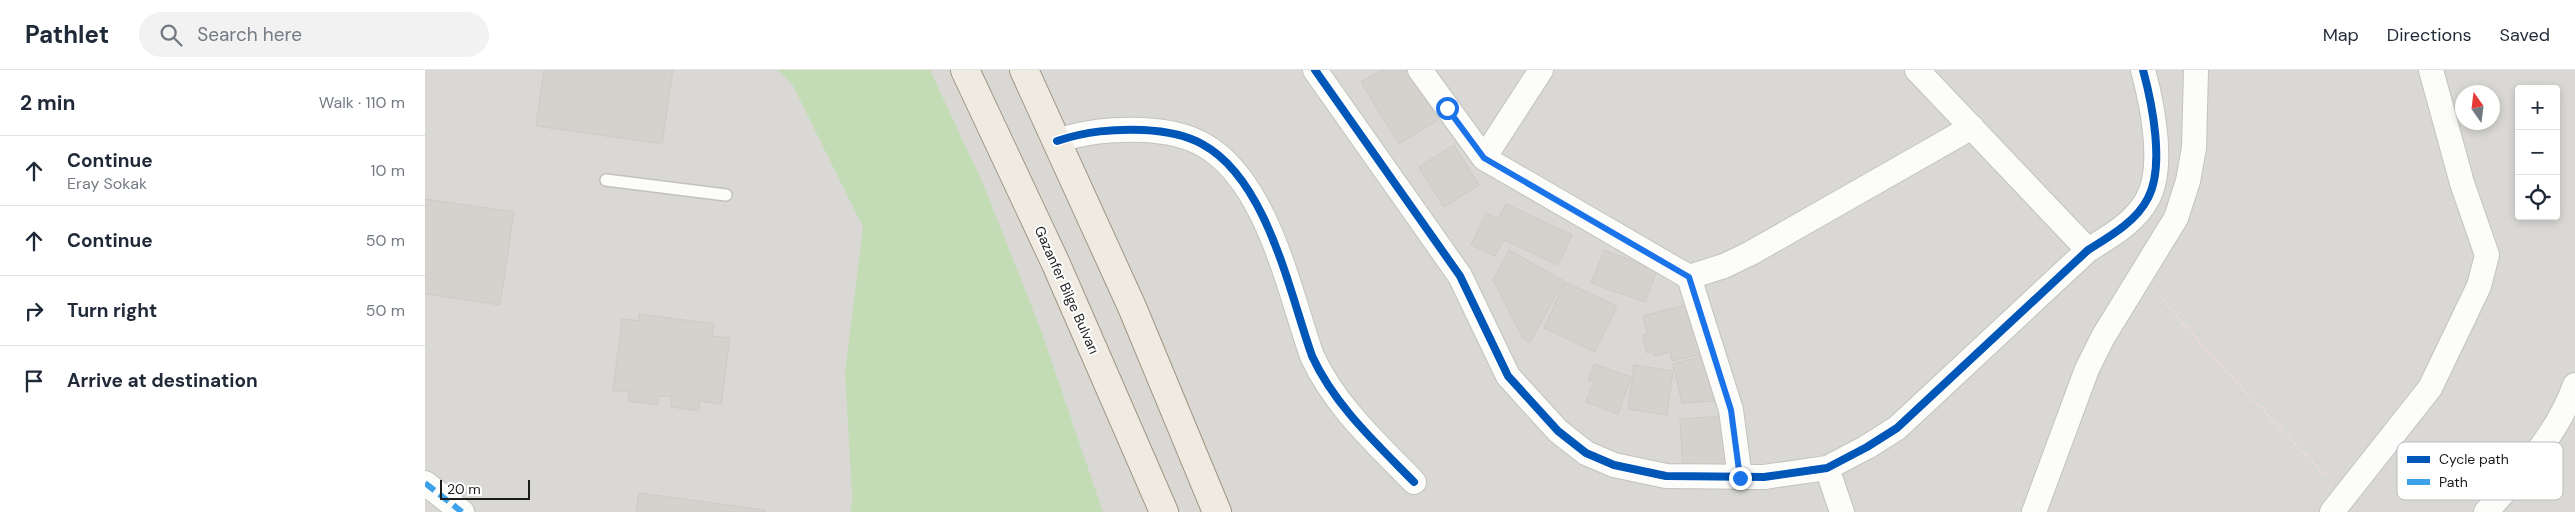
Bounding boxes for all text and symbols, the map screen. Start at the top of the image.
search box [139,12,489,57]
text: Pathlet [25,19,109,50]
icon: search [157,21,185,49]
text: Search here [197,22,302,47]
text: Map [2323,23,2359,47]
text: Directions [2387,23,2472,47]
text: Saved [2500,23,2550,47]
north arrow [2455,85,2500,130]
map controls [2515,85,2560,220]
button: + [2515,85,2560,130]
text: 2 min [20,89,76,117]
text: Walk · 110 m [319,92,405,113]
route start [1436,97,1459,120]
button: − [2515,130,2560,175]
text: Continue [67,148,153,173]
icon: ahead [20,157,48,185]
text: 10 m [371,160,405,181]
text: Eray Sokak [67,173,147,194]
button: locate [2515,175,2560,220]
street label: Gazanfer Bilge Bulvarı [1031,223,1103,357]
icon: ahead [20,227,48,255]
text: Continue [67,228,153,253]
text: 50 m [366,230,405,251]
icon: right [20,297,48,325]
text: Turn right [67,298,157,323]
text: 50 m [366,300,405,321]
icon: arrive [20,367,48,395]
text: Arrive at destination [67,368,258,393]
legend [2397,442,2563,500]
text: Cycle path [2439,450,2509,468]
route end [1729,467,1752,490]
text: Path [2439,473,2468,491]
scale bar [440,477,530,500]
text: 20 m [447,480,481,498]

